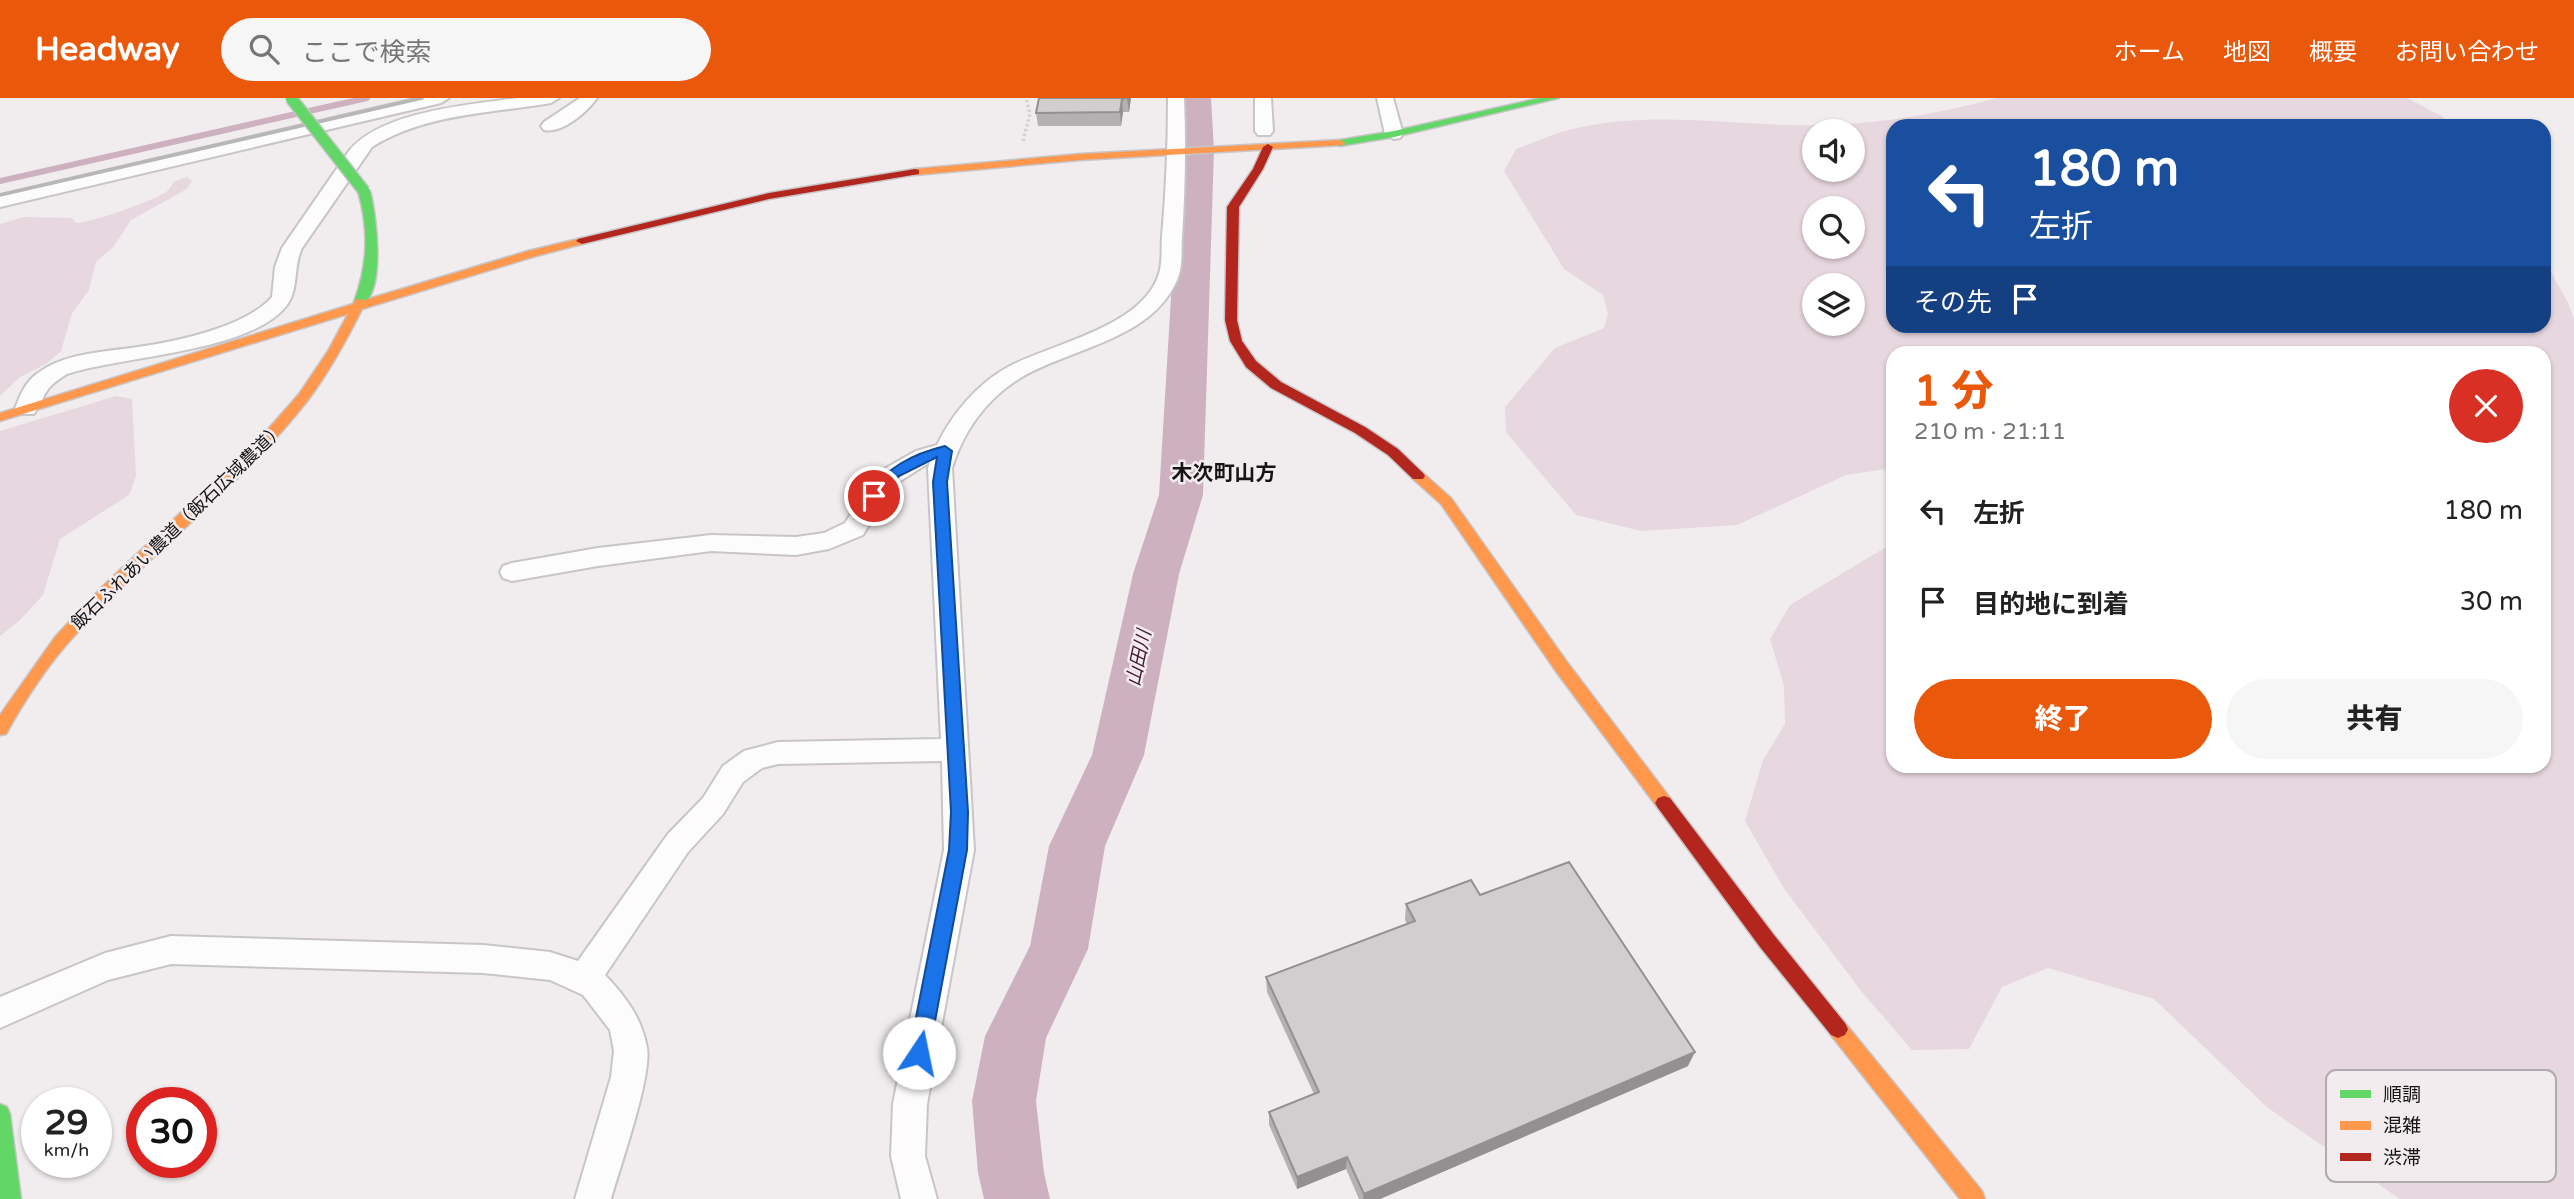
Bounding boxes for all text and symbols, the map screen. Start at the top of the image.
search box [221,18,711,81]
text: Headway [35,30,179,69]
icon: search [245,30,283,68]
text: ここで検索 [301,37,431,68]
text: ホーム [2114,38,2185,67]
text: 地図 [2223,38,2271,67]
text: 概要 [2309,38,2357,67]
text: お問い合わせ [2395,38,2539,67]
map controls [1802,119,1865,336]
button: sound [1802,119,1865,182]
text: 180 m [2029,140,2179,199]
icon: left [1914,147,2005,238]
button: search [1802,196,1865,259]
text: 左折 [2029,208,2093,246]
button: layers [1802,273,1865,336]
icon: arrive [2006,280,2044,318]
text: その先 [1914,287,1992,318]
text: 1 分 [1914,366,1993,417]
button: close [2449,369,2523,443]
street label: 飯石ふれあい農道（飯石広域農道） [67,418,289,634]
text: 210 m · 21:11 [1914,418,2066,446]
district label: 木次町山方 [1172,461,1277,486]
pin [844,466,904,526]
icon: arrive [855,477,893,515]
icon: left [1914,492,1952,530]
text: 180 m [2443,495,2523,526]
text: 左折 [1973,498,2025,529]
icon: arrive [1914,583,1952,621]
text: 30 m [2460,586,2523,617]
text: 目的地に到着 [1973,589,2129,620]
water label: 山田川 [1122,626,1156,688]
button: 終了 [1914,679,2212,759]
button: 共有 [2226,679,2523,759]
position arrow [882,1016,956,1090]
legend [2326,1070,2556,1182]
text: 順調 [2383,1084,2421,1106]
speed limit sign: 30 [126,1087,217,1178]
text: 29 [45,1102,88,1144]
text: 混雑 [2383,1115,2421,1137]
text: km/h [44,1139,89,1161]
text: 渋滞 [2383,1147,2421,1169]

